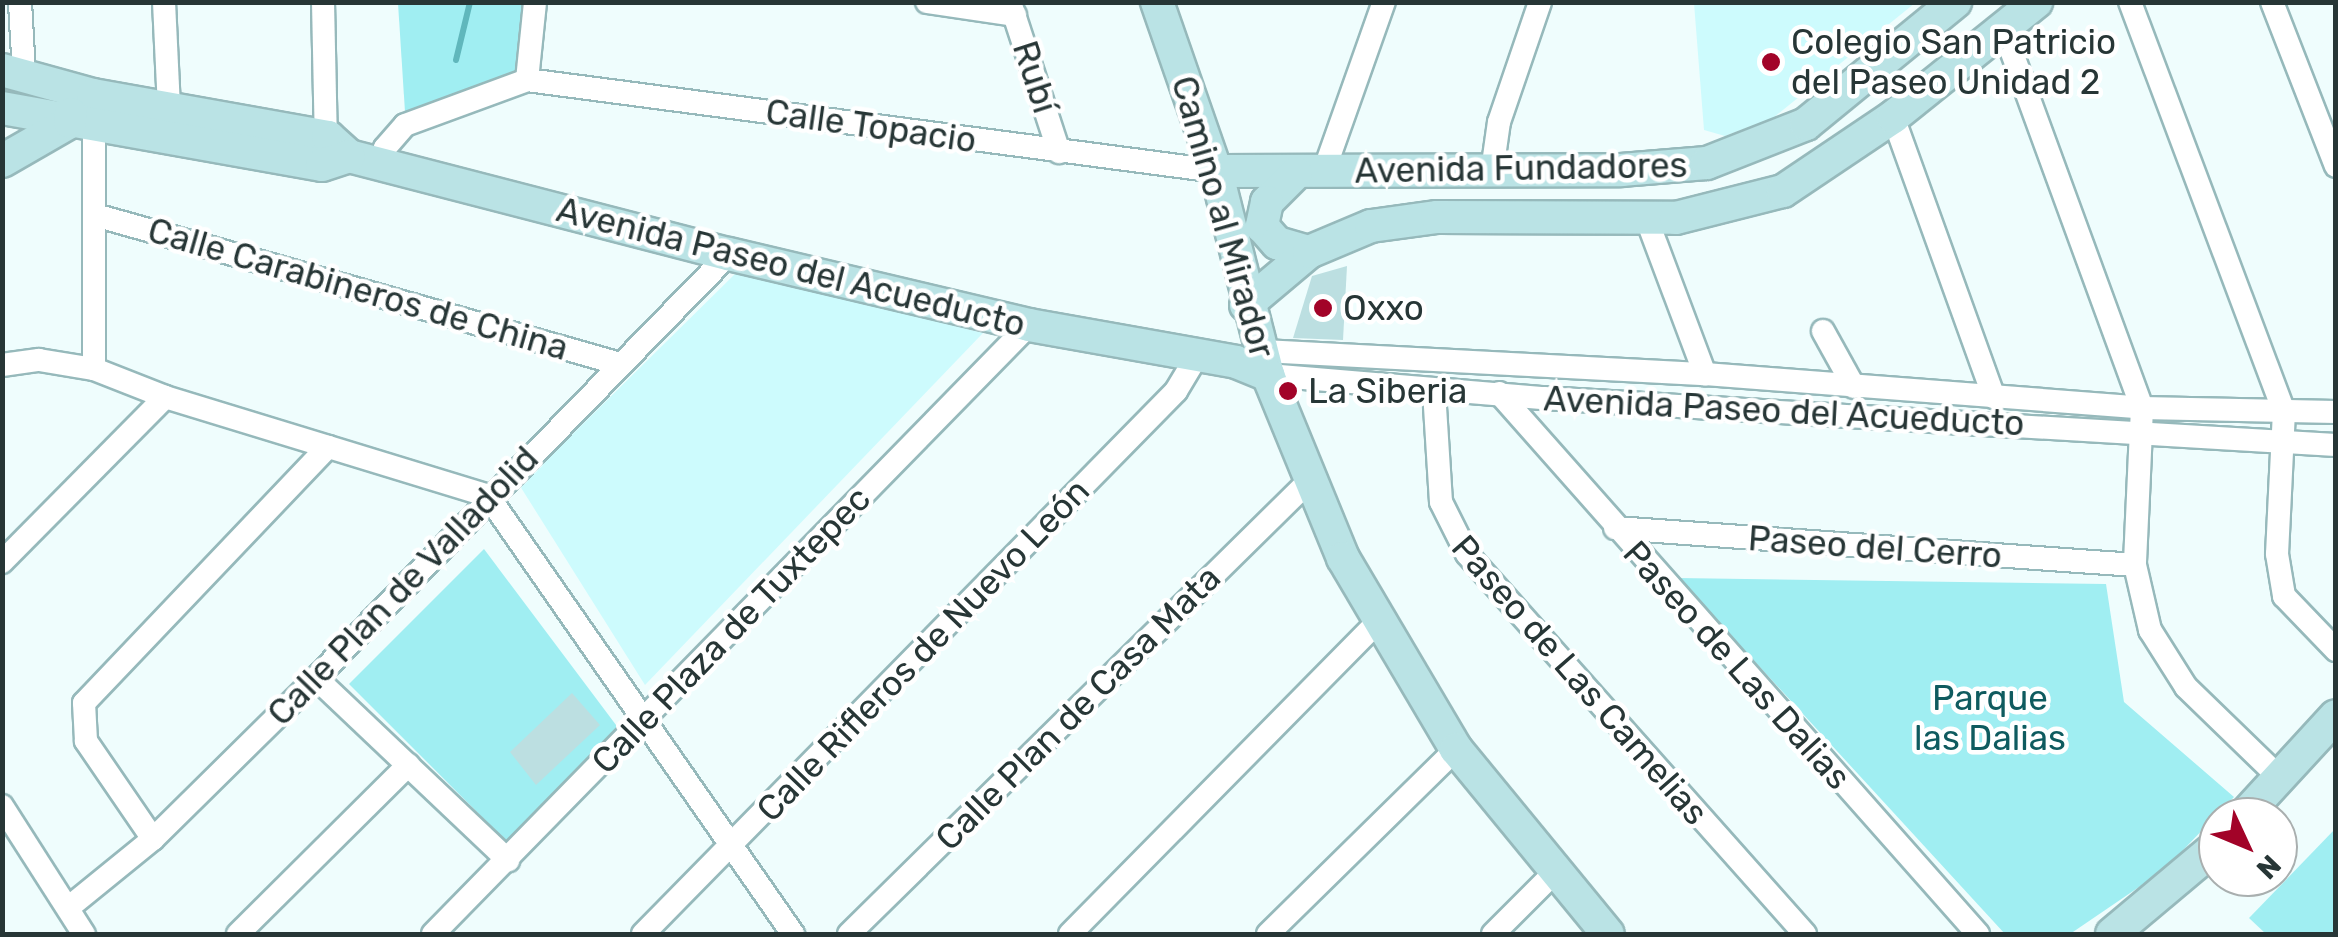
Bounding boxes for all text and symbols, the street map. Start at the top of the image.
place label: Colegio San Patricio del Paseo Unidad 2 [1791,21,2116,103]
street label: Rubí [1004,36,1066,118]
marker: Colegio San Patricio del Paseo Unidad 2 [1760,51,1782,73]
street label: Camino al Mirador [1163,71,1283,363]
street label: Calle Topacio [763,90,979,162]
street label: Avenida Fundadores [1354,144,1688,192]
street label: Avenida Paseo del Acueducto [552,188,1030,346]
street label: Calle Carabineros de China [143,209,573,369]
place label: Oxxo [1343,287,1424,329]
marker: Oxxo [1312,297,1334,319]
place label: La Siberia [1308,370,1467,412]
street label: Avenida Paseo del Acueducto [1542,377,2026,445]
marker: La Siberia [1277,380,1299,402]
street label: Calle Plan de Valladolid [259,438,547,734]
street label: Calle Rifleros de Nuevo León [748,470,1098,830]
street label: Calle Plaza de Tuxtepec [583,478,879,782]
street label: Paseo del Cerro [1747,517,2003,577]
street label: Paseo de Las Camelias [1443,527,1717,833]
street label: Paseo de Las Dalias [1614,532,1860,798]
street label: Calle Plan de Casa Mata [927,557,1229,859]
park label: Parque las Dalias [1914,677,2066,759]
north arrow [2198,797,2298,897]
text: N [2250,848,2287,885]

